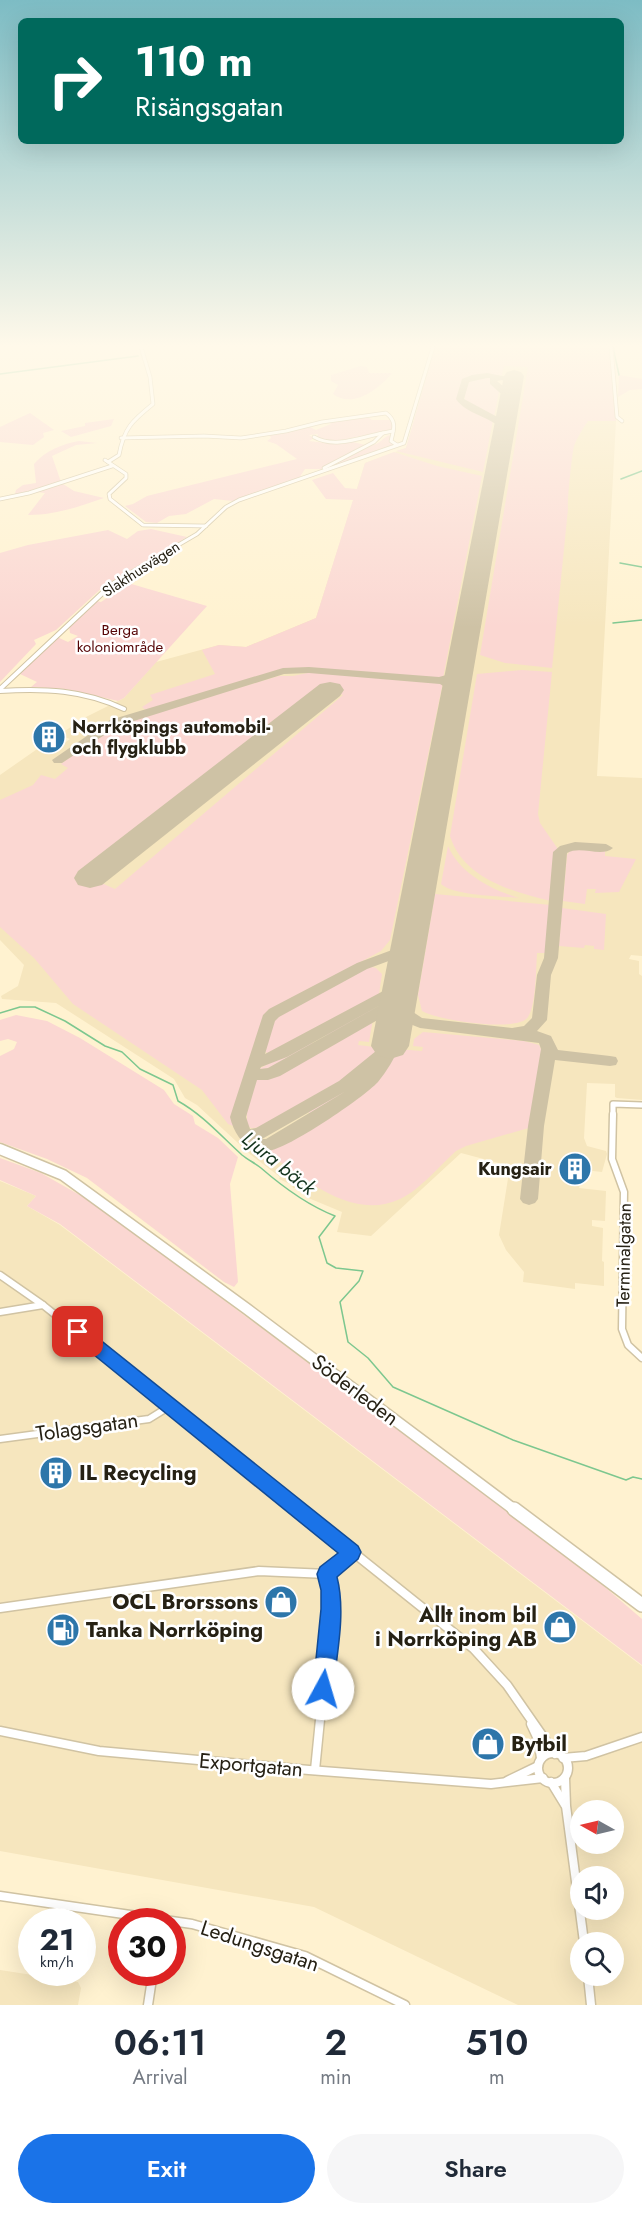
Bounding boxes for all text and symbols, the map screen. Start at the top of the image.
text: 110 m [135,31,253,92]
icon: right [36,42,114,120]
text: Risängsgatan [135,87,284,126]
street label: Slakthusvägen [98,536,184,602]
park label: Berga koloniområde [77,619,164,658]
place label: Norrköpings automobil- och flygklubb [72,714,270,761]
building icon: Norrköpings automobil- och flygklubb [31,719,67,755]
water label: Ljura bäck [236,1125,323,1203]
building icon: Kungsair [557,1151,593,1187]
place label: Kungsair [478,1156,553,1182]
street label: Terminalgatan [610,1203,638,1307]
pin [52,1306,103,1357]
icon: arrive [61,1315,94,1348]
street label: Söderleden [305,1347,405,1433]
street label: Tolagsgatan [34,1405,140,1449]
building icon: IL Recycling [38,1455,74,1491]
place label: IL Recycling [79,1458,196,1488]
shop icon: OCL Brorssons [263,1584,299,1620]
place label: OCL Brorssons [112,1587,258,1617]
place label: Allt inom bil i Norrköping AB [375,1600,537,1654]
shop icon: Allt inom bil i Norrköping AB [542,1609,578,1645]
fuel station icon: Tanka Norrköping [45,1612,81,1648]
place label: Tanka Norrköping [86,1615,263,1645]
position arrow [291,1657,355,1721]
shop icon: Bytbil [470,1726,506,1762]
place label: Bytbil [511,1729,567,1759]
street label: Exportgatan [198,1746,304,1784]
north arrow [570,1800,624,1854]
map controls [570,1800,624,1986]
button: sound [570,1866,624,1920]
speed limit sign: 30 [108,1908,186,1986]
street label: Ledungsgatan [197,1913,323,1979]
text: 21 [40,1918,74,1961]
button: search [570,1932,624,1986]
text: km/h [40,1951,74,1973]
text: 06:11 [114,2016,207,2068]
text: 2 [325,2016,347,2068]
text: 510 [465,2016,528,2068]
text: Arrival [133,2063,188,2092]
text: min [320,2063,352,2092]
text: m [489,2063,505,2092]
button: Exit [18,2134,315,2203]
button: Share [327,2134,624,2203]

